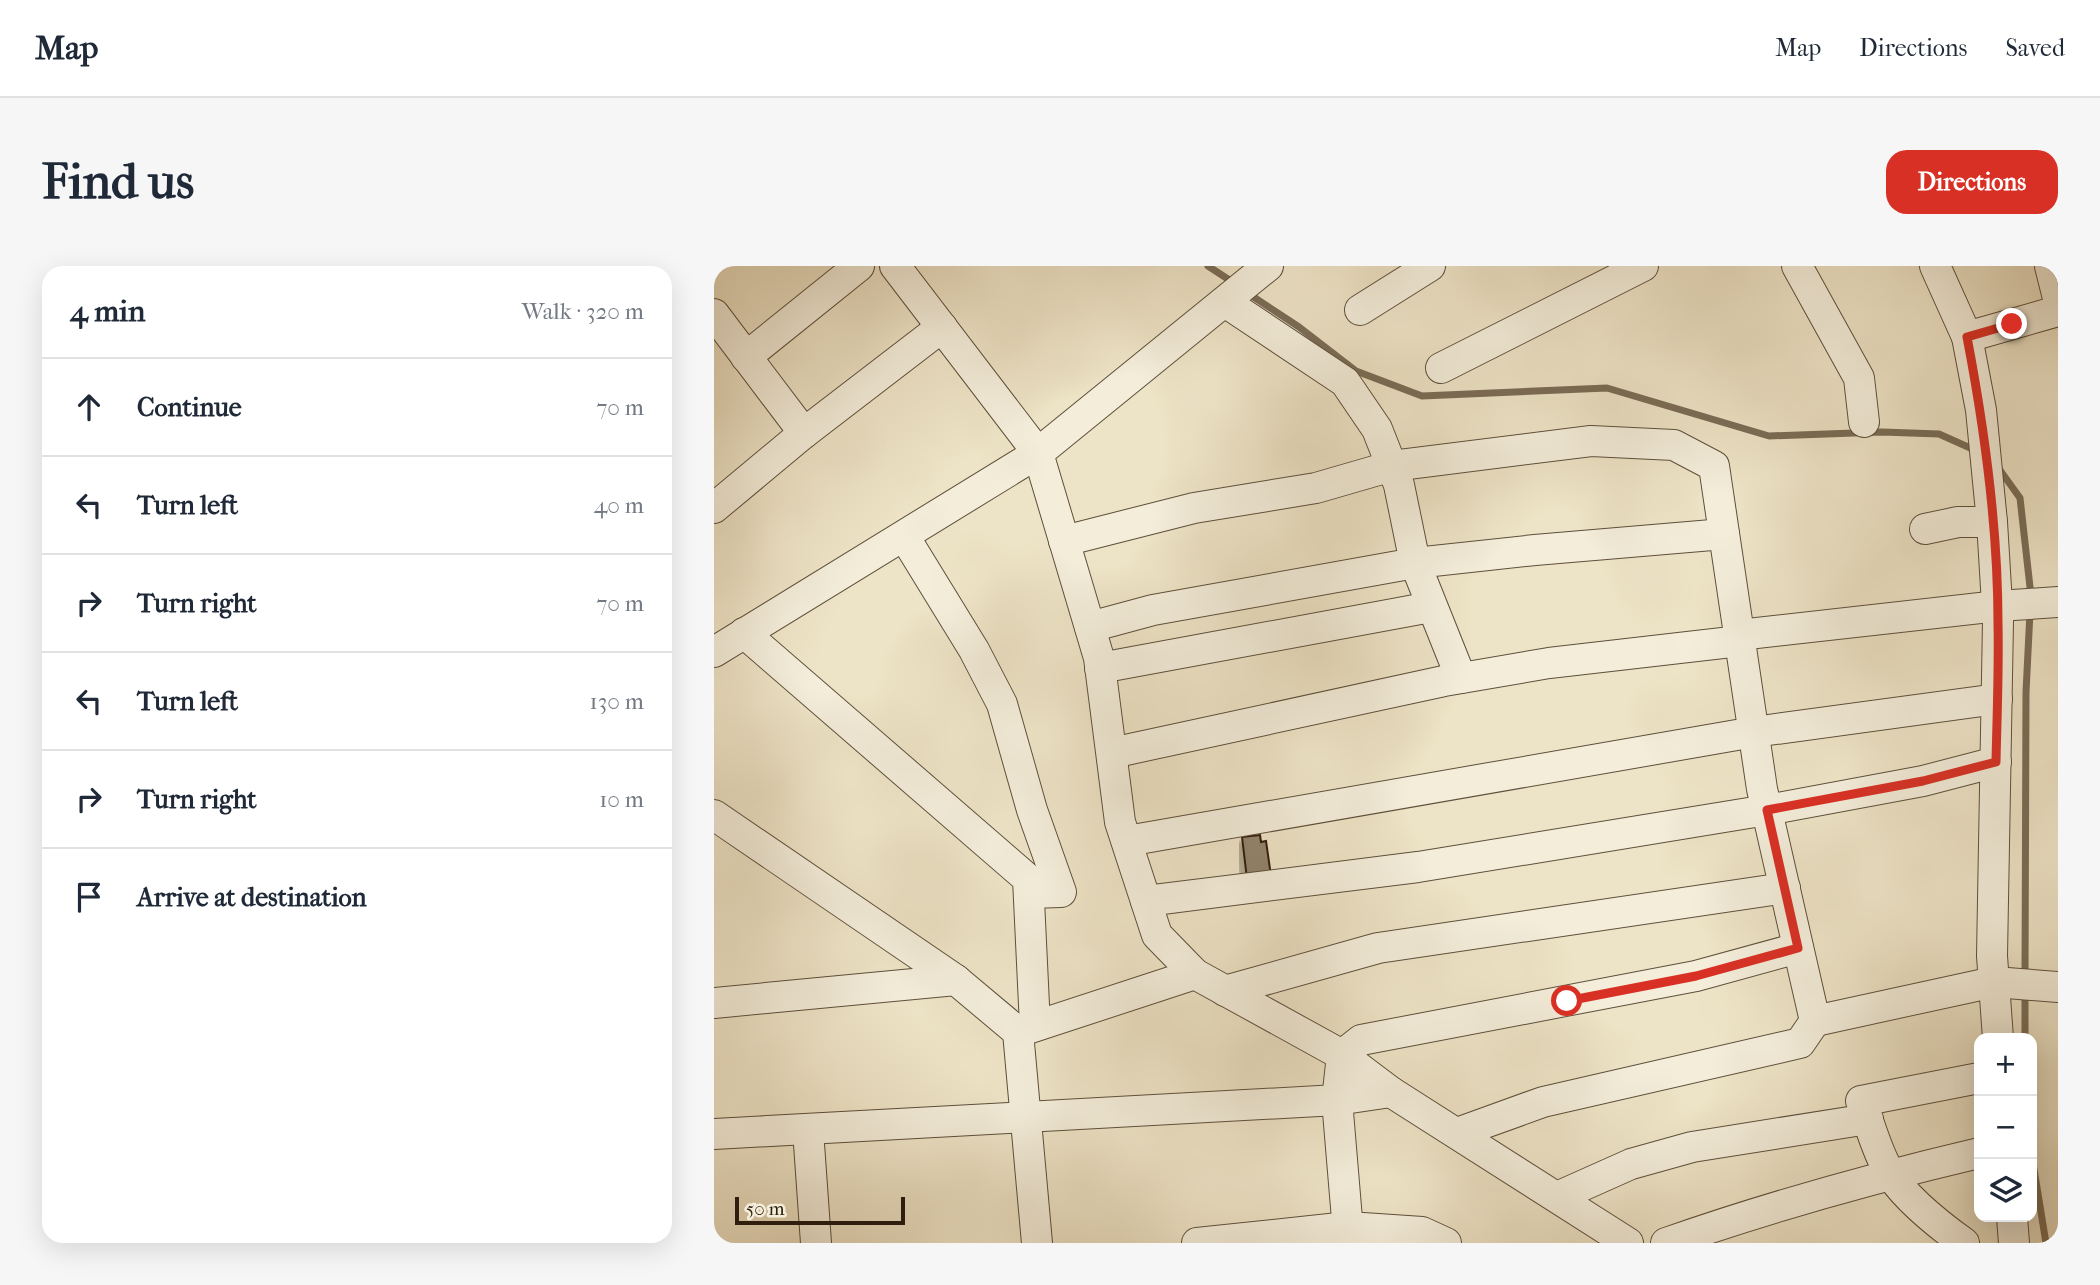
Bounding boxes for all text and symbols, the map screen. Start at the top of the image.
text: Map [35,29,98,68]
text: Map [1775,34,1821,62]
text: Directions [1859,34,1967,62]
text: Saved [2005,34,2065,62]
button: Directions [1886,150,2058,214]
text: Find us [42,153,194,211]
text: 4 min [70,294,145,329]
text: Walk · 320 m [522,298,644,325]
route end [1996,308,2027,339]
icon: ahead [70,388,108,426]
text: Continue [137,392,242,423]
text: 70 m [596,394,644,421]
icon: left [70,486,108,524]
text: Turn left [137,490,238,521]
text: 40 m [594,492,644,519]
icon: right [70,584,108,622]
text: Turn right [137,588,257,619]
text: 70 m [596,590,644,617]
icon: left [70,682,108,720]
text: Turn left [137,686,238,717]
text: 130 m [590,688,644,715]
icon: right [70,780,108,818]
text: Turn right [137,784,257,815]
text: 10 m [599,786,644,813]
icon: arrive [70,878,108,916]
text: Arrive at destination [137,882,367,913]
route start [1551,985,1582,1016]
map controls [1974,1033,2037,1222]
button: + [1974,1033,2037,1096]
button: − [1974,1096,2037,1159]
button: layers [1974,1159,2037,1222]
scale bar [735,1194,905,1226]
text: 50 m [746,1198,785,1220]

